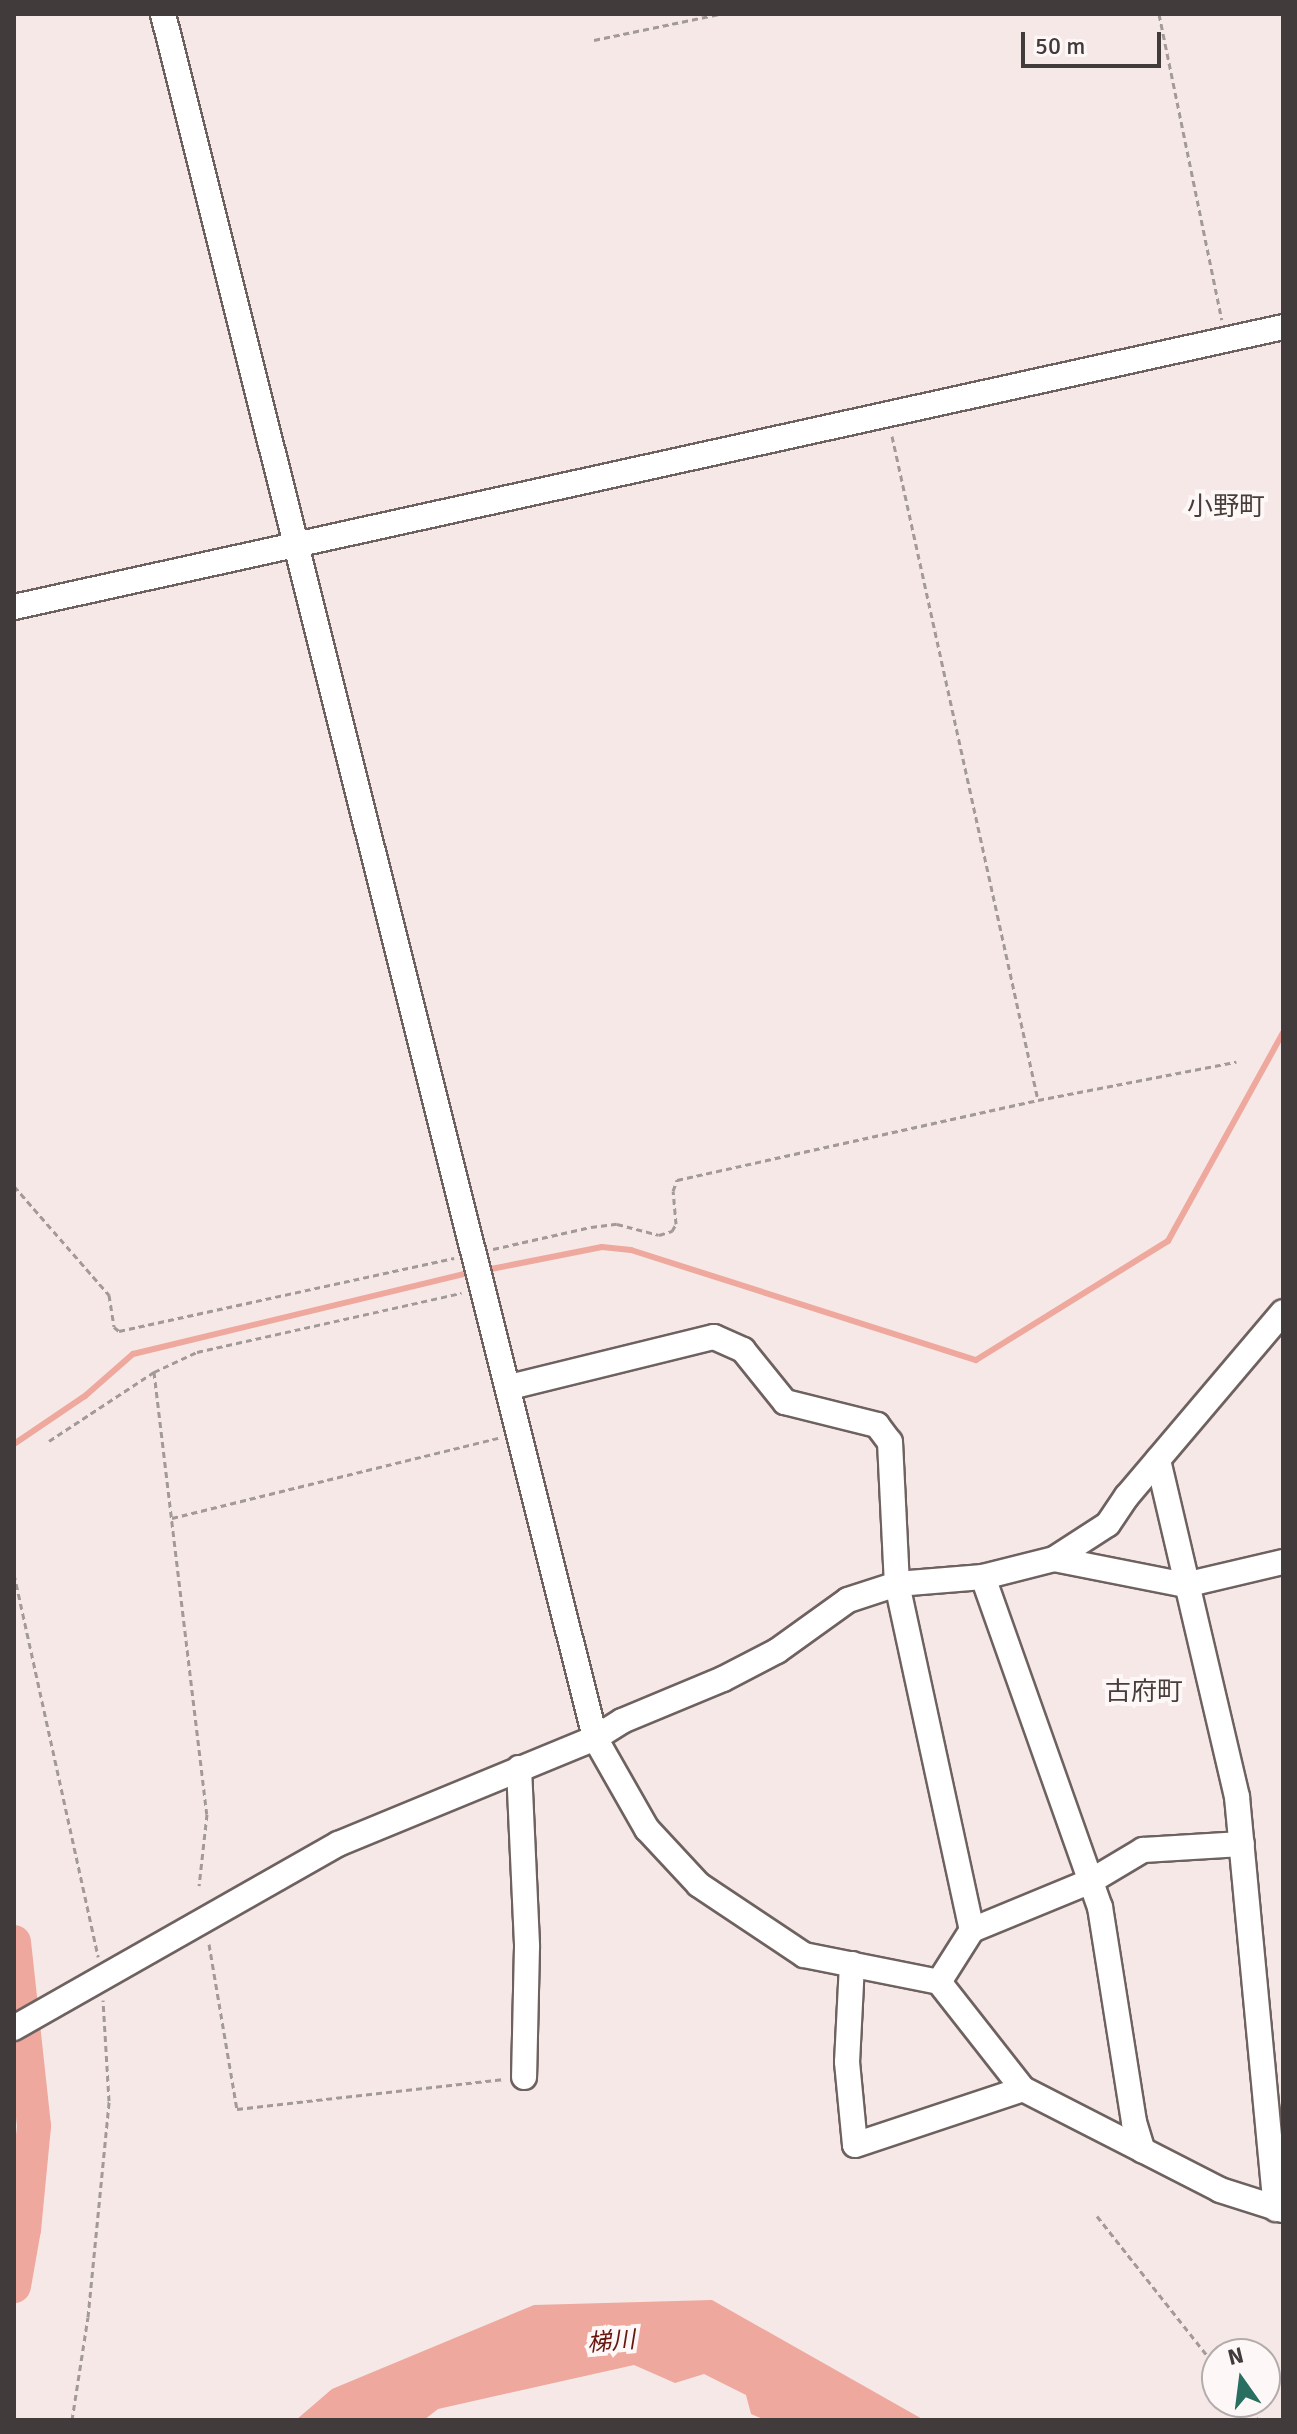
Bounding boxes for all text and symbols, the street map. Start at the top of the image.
scale bar [1025,16,1165,66]
text: 50 m [1035,31,1085,61]
district label: 小野町 [1187,492,1265,524]
district label: 古府町 [1105,1677,1183,1709]
water label: 梯川 [586,2326,636,2358]
north arrow [1201,2338,1281,2418]
text: N [1225,2341,1246,2371]

